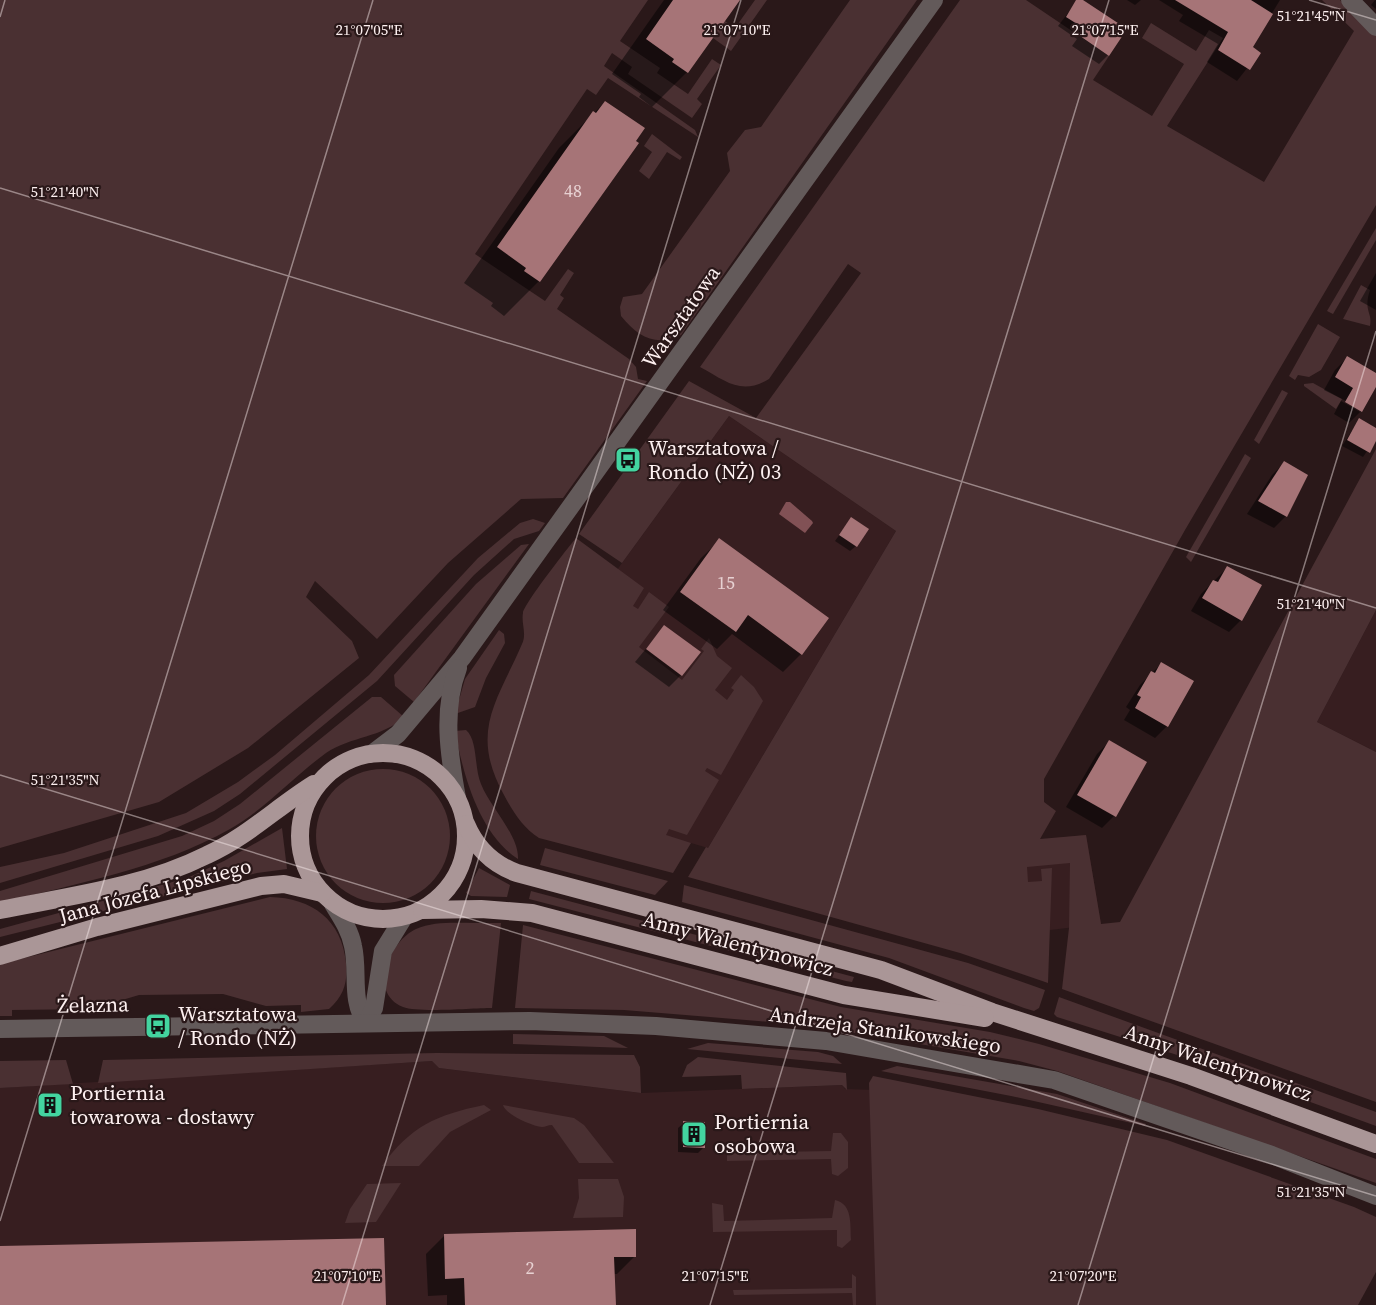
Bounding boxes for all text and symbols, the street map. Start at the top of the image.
text: 51°21'45"N [1276,5,1346,26]
text: 21°07'05"E [335,19,403,40]
text: 21°07'10"E [703,19,771,40]
text: 21°07'15"E [1071,19,1139,40]
house number: 48 [564,178,582,203]
text: 51°21'40"N [30,181,100,202]
street label: Warsztatowa [635,259,727,374]
place label: Warsztatowa / Rondo (NŻ) 03 [648,433,781,486]
bus stop icon: Warsztatowa / Rondo (NŻ) 03 [613,445,643,475]
house number: 15 [717,570,735,595]
text: 51°21'40"N [1276,593,1346,614]
text: 51°21'35"N [30,769,100,790]
street label: Jana Józefa Lipskiego [54,851,255,930]
street label: Anny Walentynowicz [639,904,837,983]
street label: Żelazna [57,989,129,1020]
place label: Warsztatowa / Rondo (NŻ) [178,999,297,1052]
street label: Andrzeja Stanikowskiego [767,999,1003,1060]
bus stop icon: Warsztatowa / Rondo (NŻ) [143,1011,173,1041]
street label: Anny Walentynowicz [1120,1017,1316,1108]
place label: Portiernia towarowa - dostawy [70,1078,254,1131]
building icon: Portiernia towarowa - dostawy [35,1090,65,1120]
place label: Portiernia osobowa [714,1107,809,1160]
building icon: Portiernia osobowa [679,1119,709,1149]
text: 51°21'35"N [1276,1181,1346,1202]
house number: 2 [526,1255,535,1280]
text: 21°07'10"E [313,1265,381,1286]
text: 21°07'15"E [681,1265,749,1286]
text: 21°07'20"E [1049,1265,1117,1286]

